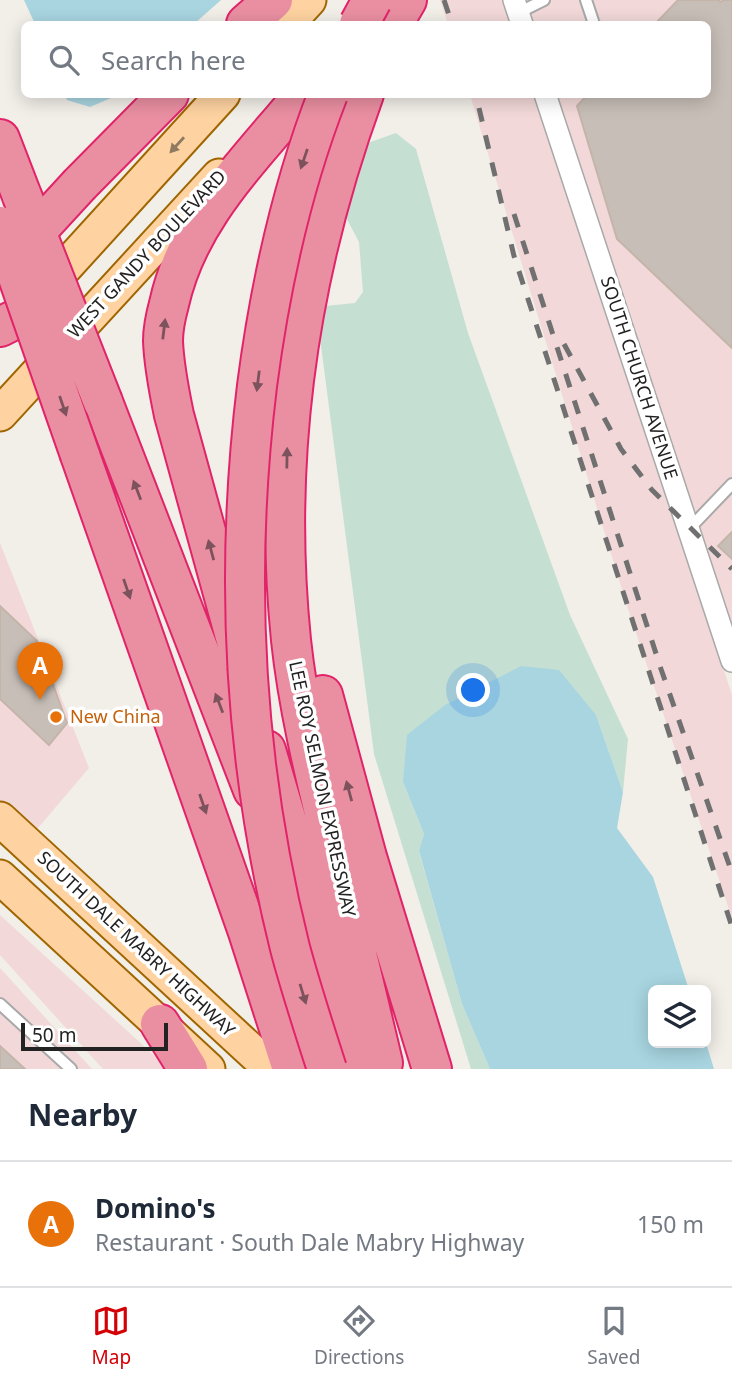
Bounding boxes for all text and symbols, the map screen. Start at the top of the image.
search box [21,21,711,98]
icon: search [45,41,83,79]
text: Search here [101,42,246,78]
one-way arrow [169,136,185,154]
one-way arrow [298,148,309,169]
street label: WEST GANDY BOULEVARD [62,164,231,343]
street label: SOUTH CHURCH AVENUE [596,273,684,482]
one-way arrow [159,318,170,340]
one-way arrow [253,370,264,392]
one-way arrow [58,396,69,417]
one-way arrow [281,446,293,468]
one-way arrow [132,480,143,501]
one-way arrow [205,539,216,561]
one-way arrow [122,578,133,599]
pin: A [17,642,63,700]
street label: LEE ROY SELMON EXPRESSWAY [284,659,362,920]
your location [456,673,490,707]
one-way arrow [213,692,224,713]
place label: New China [70,704,161,728]
marker: New China [48,709,64,725]
one-way arrow [344,780,354,801]
one-way arrow [198,793,209,814]
street label: SOUTH DALE MABRY HIGHWAY [33,845,241,1042]
one-way arrow [299,984,309,1005]
map controls [648,985,711,1048]
button: layers [648,985,711,1048]
scale bar [21,1020,168,1052]
text: 50 m [32,1022,76,1048]
text: Nearby [28,1094,137,1135]
text: Domino's [95,1190,215,1226]
text: A [43,1208,59,1240]
text: 150 m [637,1208,704,1240]
text: Restaurant · South Dale Mabry Highway [95,1226,524,1258]
tab: Map [92,1302,131,1370]
tab: Directions [314,1302,404,1370]
tab: Saved [587,1302,640,1370]

